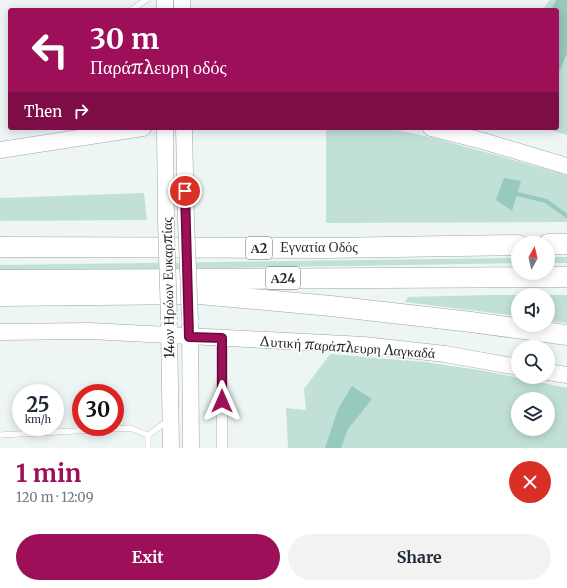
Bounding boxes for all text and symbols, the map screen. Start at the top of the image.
text: 30 m [90,21,159,57]
icon: left [24,24,76,76]
text: Παράπλευρη οδός [90,56,227,79]
icon: right [70,100,92,122]
text: Then [24,102,62,121]
pin [168,174,202,208]
icon: arrive [174,180,196,202]
street label: 14ων Ηρώων Ευκαρπίας [158,217,178,359]
north arrow [511,236,555,280]
map controls [511,236,555,436]
road number: Α2 [246,237,272,259]
street label: Εγνατία Οδός [280,238,358,256]
road number: Α24 [266,267,300,289]
button: sound [511,288,555,332]
street label: Δυτική παράπλευρη Λαγκαδά [258,332,436,362]
button: search [511,340,555,384]
position arrow [201,380,243,422]
speed limit sign: 30 [72,384,124,436]
text: 25 [27,392,49,417]
button: layers [511,392,555,436]
text: km/h [25,413,51,426]
text: 1 min [16,458,81,489]
button: close [509,461,551,503]
text: 120 m · 12:09 [16,489,94,506]
button: Exit [16,534,280,580]
button: Share [288,534,551,580]

